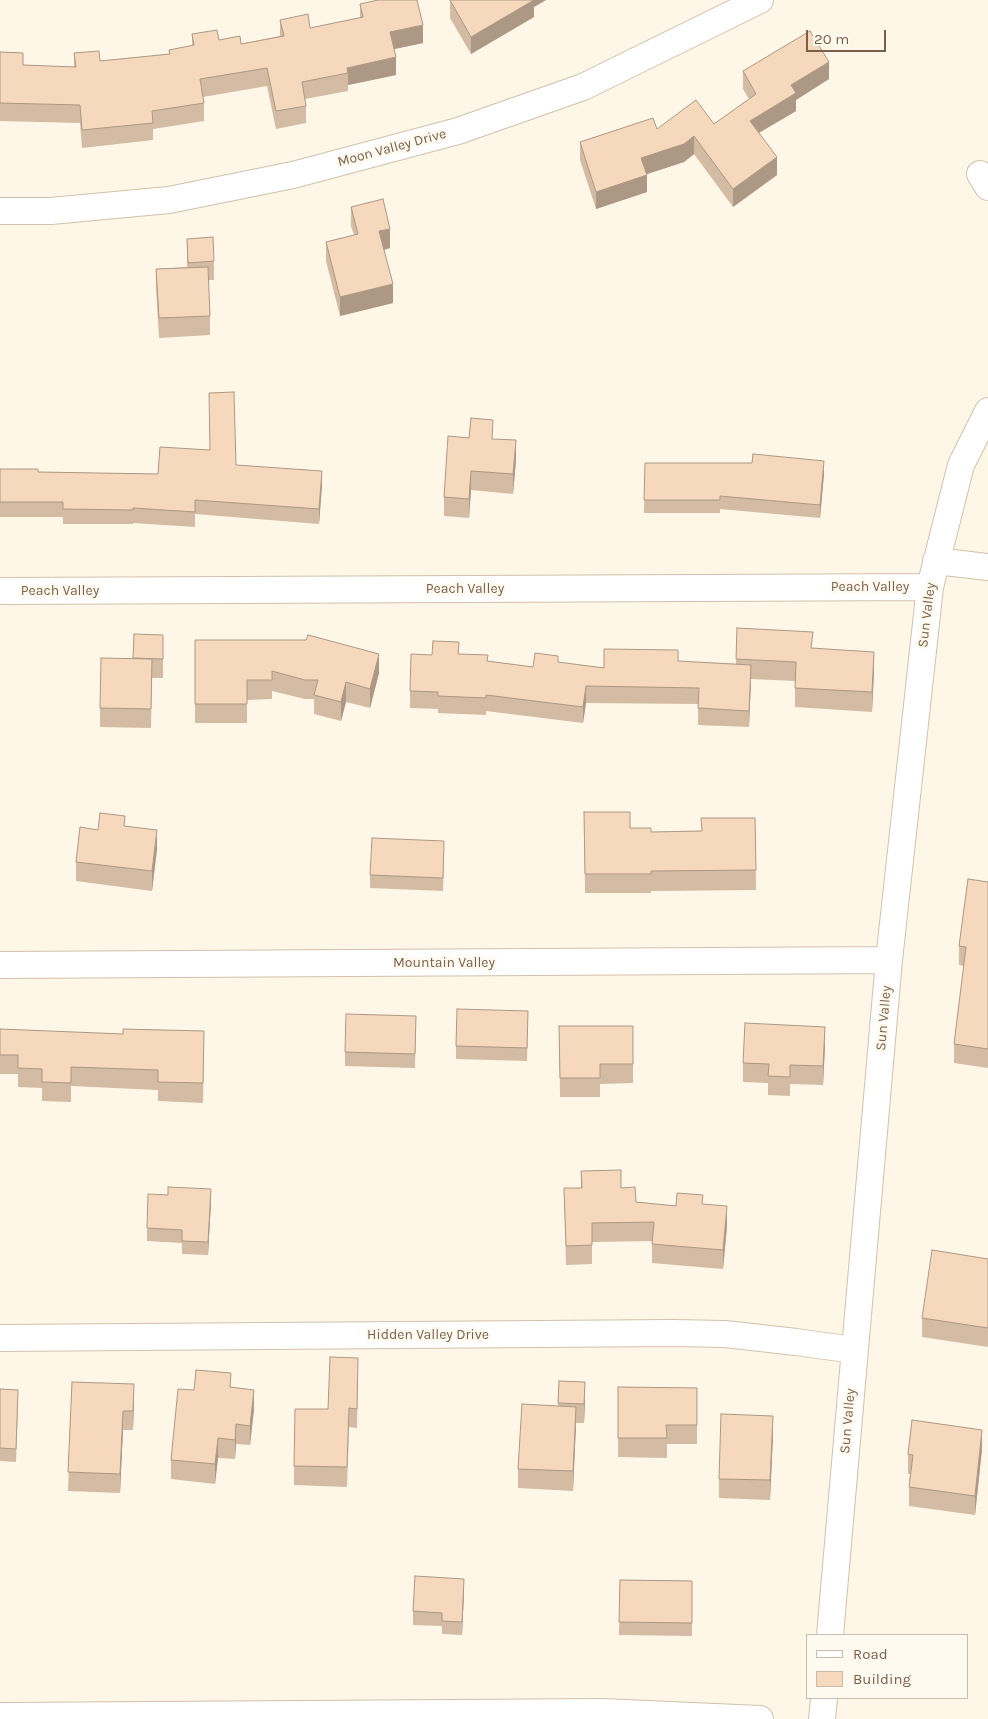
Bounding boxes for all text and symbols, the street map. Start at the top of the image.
scale bar [808,20,888,52]
text: 20 m [814,30,849,48]
street label: Moon Valley Drive [336,125,448,171]
street label: Peach Valley [831,579,909,595]
street label: Peach Valley [426,581,504,597]
street label: Sun Valley [915,582,939,648]
street label: Peach Valley [21,583,99,599]
street label: Mountain Valley [393,955,495,971]
street label: Sun Valley [873,985,895,1051]
street label: Hidden Valley Drive [367,1327,489,1343]
street label: Sun Valley [837,1388,859,1454]
legend [806,1634,968,1699]
text: Road [853,1645,888,1663]
text: Building [853,1670,911,1688]

